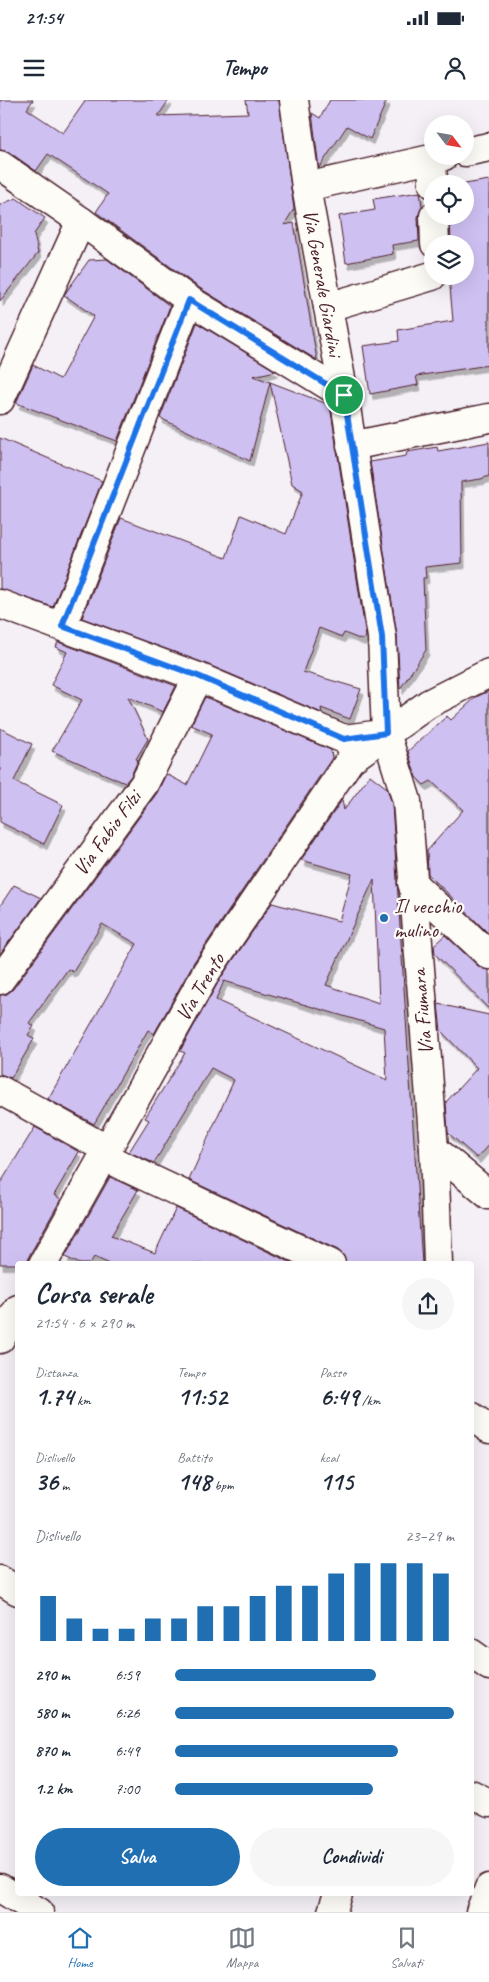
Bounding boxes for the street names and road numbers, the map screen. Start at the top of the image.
street label: Via Generale Giardini [297,208,349,361]
street label: Via Fabio Filzi [67,783,148,881]
street label: Via Trento [170,947,231,1026]
street label: Via Fiumara [405,966,439,1056]

